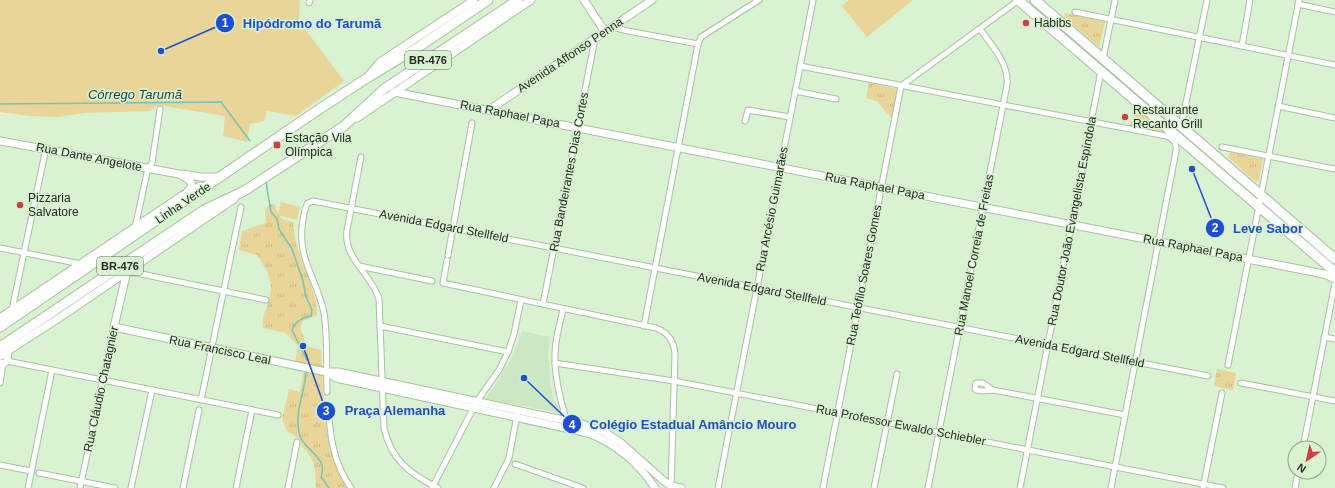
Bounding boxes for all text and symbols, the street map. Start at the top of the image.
callout: Hipódromo do Tarumã [215,11,389,36]
street label: Avenida Affonso Penna [515,14,626,96]
text: 1 [222,16,229,30]
text: Hipódromo do Tarumã [243,16,382,31]
place label: Habibs [1034,16,1071,30]
marker: Habibs [1021,18,1031,28]
road number: BR-476 [405,51,451,69]
water label: Córrego Tarumã [88,87,182,102]
street label: Rua Bandeirantes Dias Cortes [547,91,591,253]
street label: Rua Raphael Papa [459,97,561,131]
place label: Restaurante Recanto Grill [1133,103,1202,131]
marker: Restaurante Recanto Grill [1120,112,1130,122]
street label: Rua Doutor João Evangelista Espíndola [1045,115,1099,327]
place label: Estação Vila Olímpica [285,131,352,159]
street label: Rua Dante Angelote [35,140,143,174]
marker: Estação Vila Olímpica [272,140,282,150]
street label: Rua Arcésio Guimarães [753,145,791,273]
street label: Rua Raphael Papa [824,169,926,203]
street label: Rua Manoel Correia de Freitas [951,173,997,337]
street label: Linha Verde [153,179,214,227]
place label: Pizzaria Salvatore [28,191,79,219]
marker: Pizzaria Salvatore [15,200,25,210]
street label: Rua Teófilo Soares Gomes [843,203,885,347]
street label: Avenida Edgard Stellfeld [378,207,510,245]
callout: Leve Sabor [1205,215,1311,240]
text: 2 [1212,221,1219,235]
text: Leve Sabor [1233,221,1303,236]
street label: Rua Raphael Papa [1142,231,1244,265]
road number: BR-476 [97,257,143,275]
street label: Avenida Edgard Stellfeld [696,270,828,308]
street label: Rua Cláudio Chatagnier [81,325,121,453]
street label: Rua Francisco Leal [168,332,272,368]
street label: Avenida Edgard Stellfeld [1014,332,1146,370]
callout: Praça Alemanha [316,398,454,423]
street label: Rua Professor Ewaldo Schiebler [815,402,987,448]
text: Praça Alemanha [345,403,446,418]
text: 3 [323,404,330,418]
callout: Colégio Estadual Amâncio Mouro [562,412,805,437]
text: Colégio Estadual Amâncio Mouro [590,417,796,432]
text: 4 [569,418,576,432]
north arrow [1287,440,1327,480]
text: N [1295,461,1308,475]

